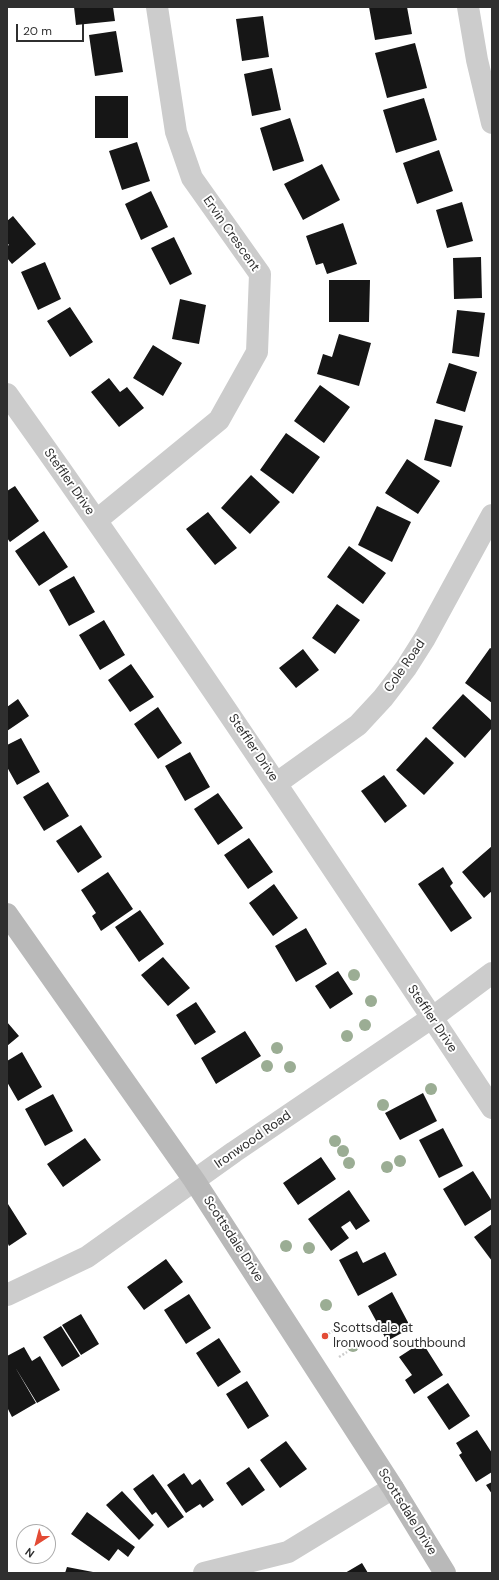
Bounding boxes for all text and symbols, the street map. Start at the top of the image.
scale bar [18,16,86,42]
text: 20 m [23,23,52,39]
street label: Ervin Crescent [199,193,263,275]
street label: Steffler Drive [40,446,98,518]
street label: Cole Road [381,637,429,695]
street label: Steffler Drive [225,711,281,785]
street label: Steffler Drive [404,982,460,1056]
street label: Ironwood Road [212,1108,294,1172]
street label: Scottsdale Drive [200,1193,266,1285]
place label: Scottsdale at Ironwood southbound [333,1321,466,1352]
marker: Scottsdale at Ironwood southbound [320,1331,330,1341]
street label: Scottsdale Drive [374,1466,440,1558]
north arrow [16,1524,56,1564]
text: N [22,1545,37,1561]

